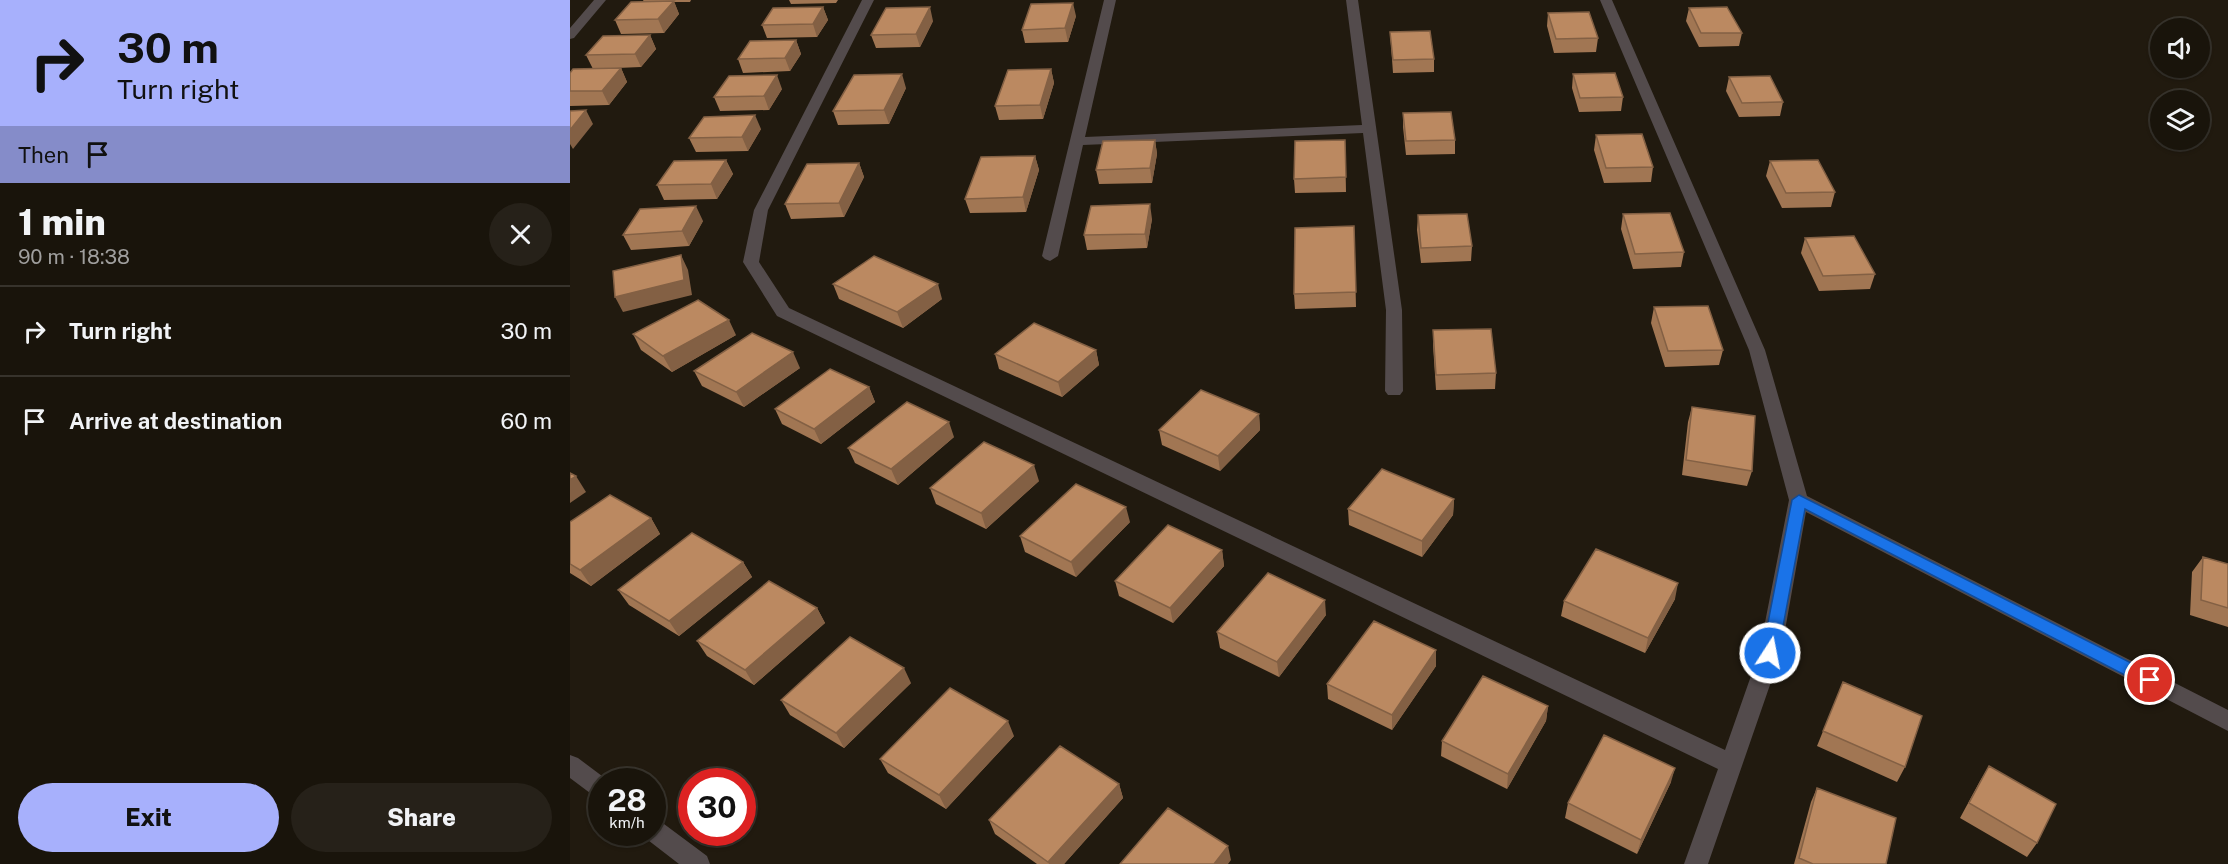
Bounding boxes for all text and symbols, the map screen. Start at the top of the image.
map controls [2150,18,2210,150]
button: sound [2150,18,2210,78]
text: 30 m [117,23,219,72]
icon: right [18,24,96,102]
text: Turn right [117,73,240,105]
button: layers [2150,90,2210,150]
icon: arrive [81,138,114,171]
text: Then [18,142,69,168]
text: 1 min [18,201,106,243]
button: close [489,203,552,266]
text: 90 m · 18:38 [18,245,130,269]
icon: right [18,315,51,348]
text: Turn right [69,318,172,344]
text: 30 m [500,318,552,344]
icon: arrive [18,405,51,438]
text: Arrive at destination [69,408,282,434]
text: 60 m [501,408,552,434]
position arrow [1738,621,1802,685]
pin [2124,654,2175,705]
icon: arrive [2133,663,2166,696]
speed limit sign: 30 [678,768,756,846]
text: 28 [607,782,647,818]
button: Exit [18,783,279,852]
button: Share [291,783,552,852]
text: km/h [609,814,645,831]

